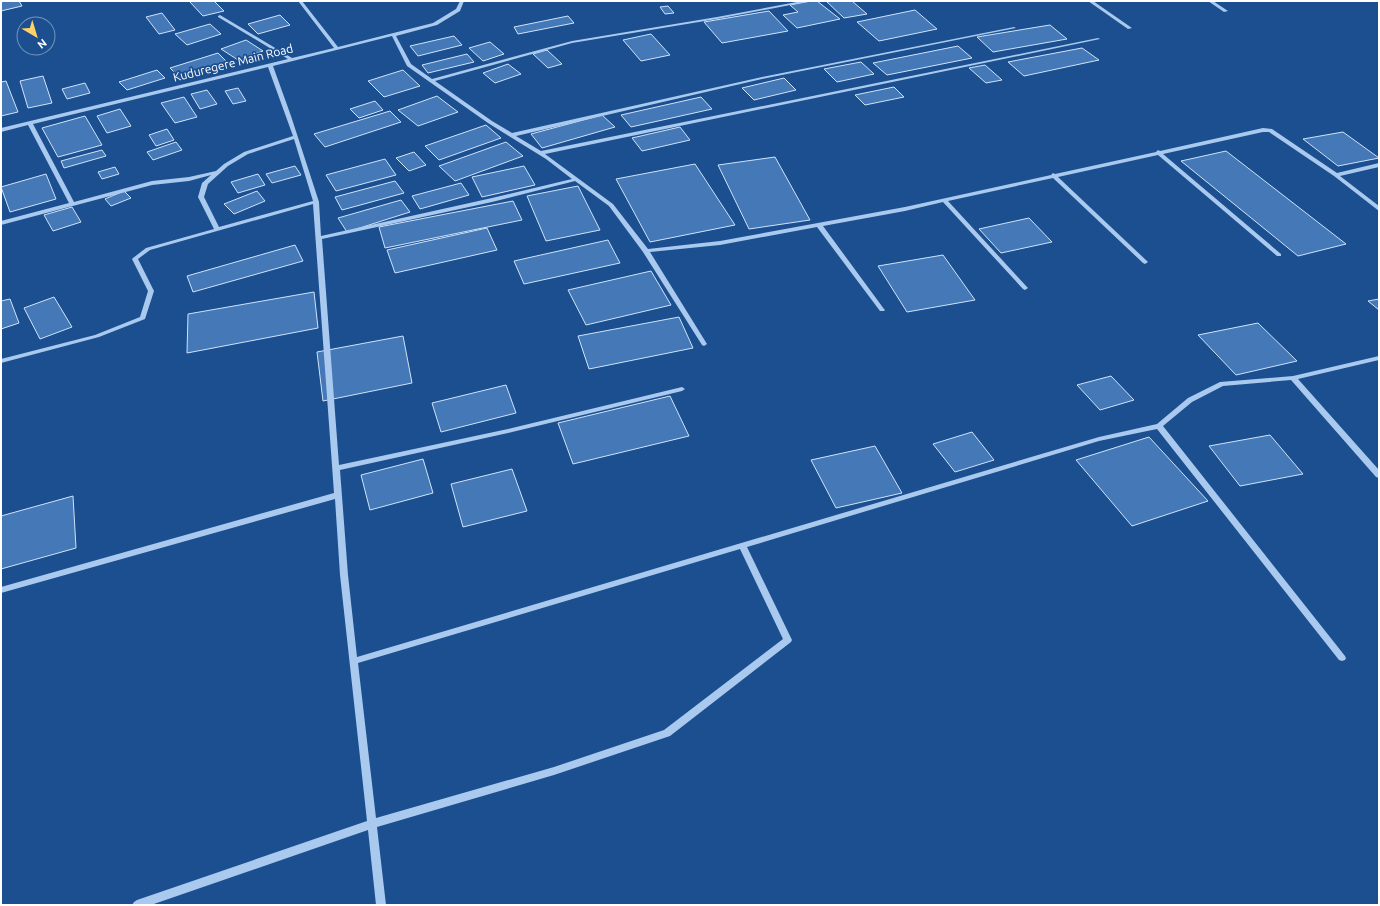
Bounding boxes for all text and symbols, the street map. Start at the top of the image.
north arrow [16,16,56,56]
text: N [35,37,49,51]
street label: Kuduregere Main Road [171,41,294,84]

